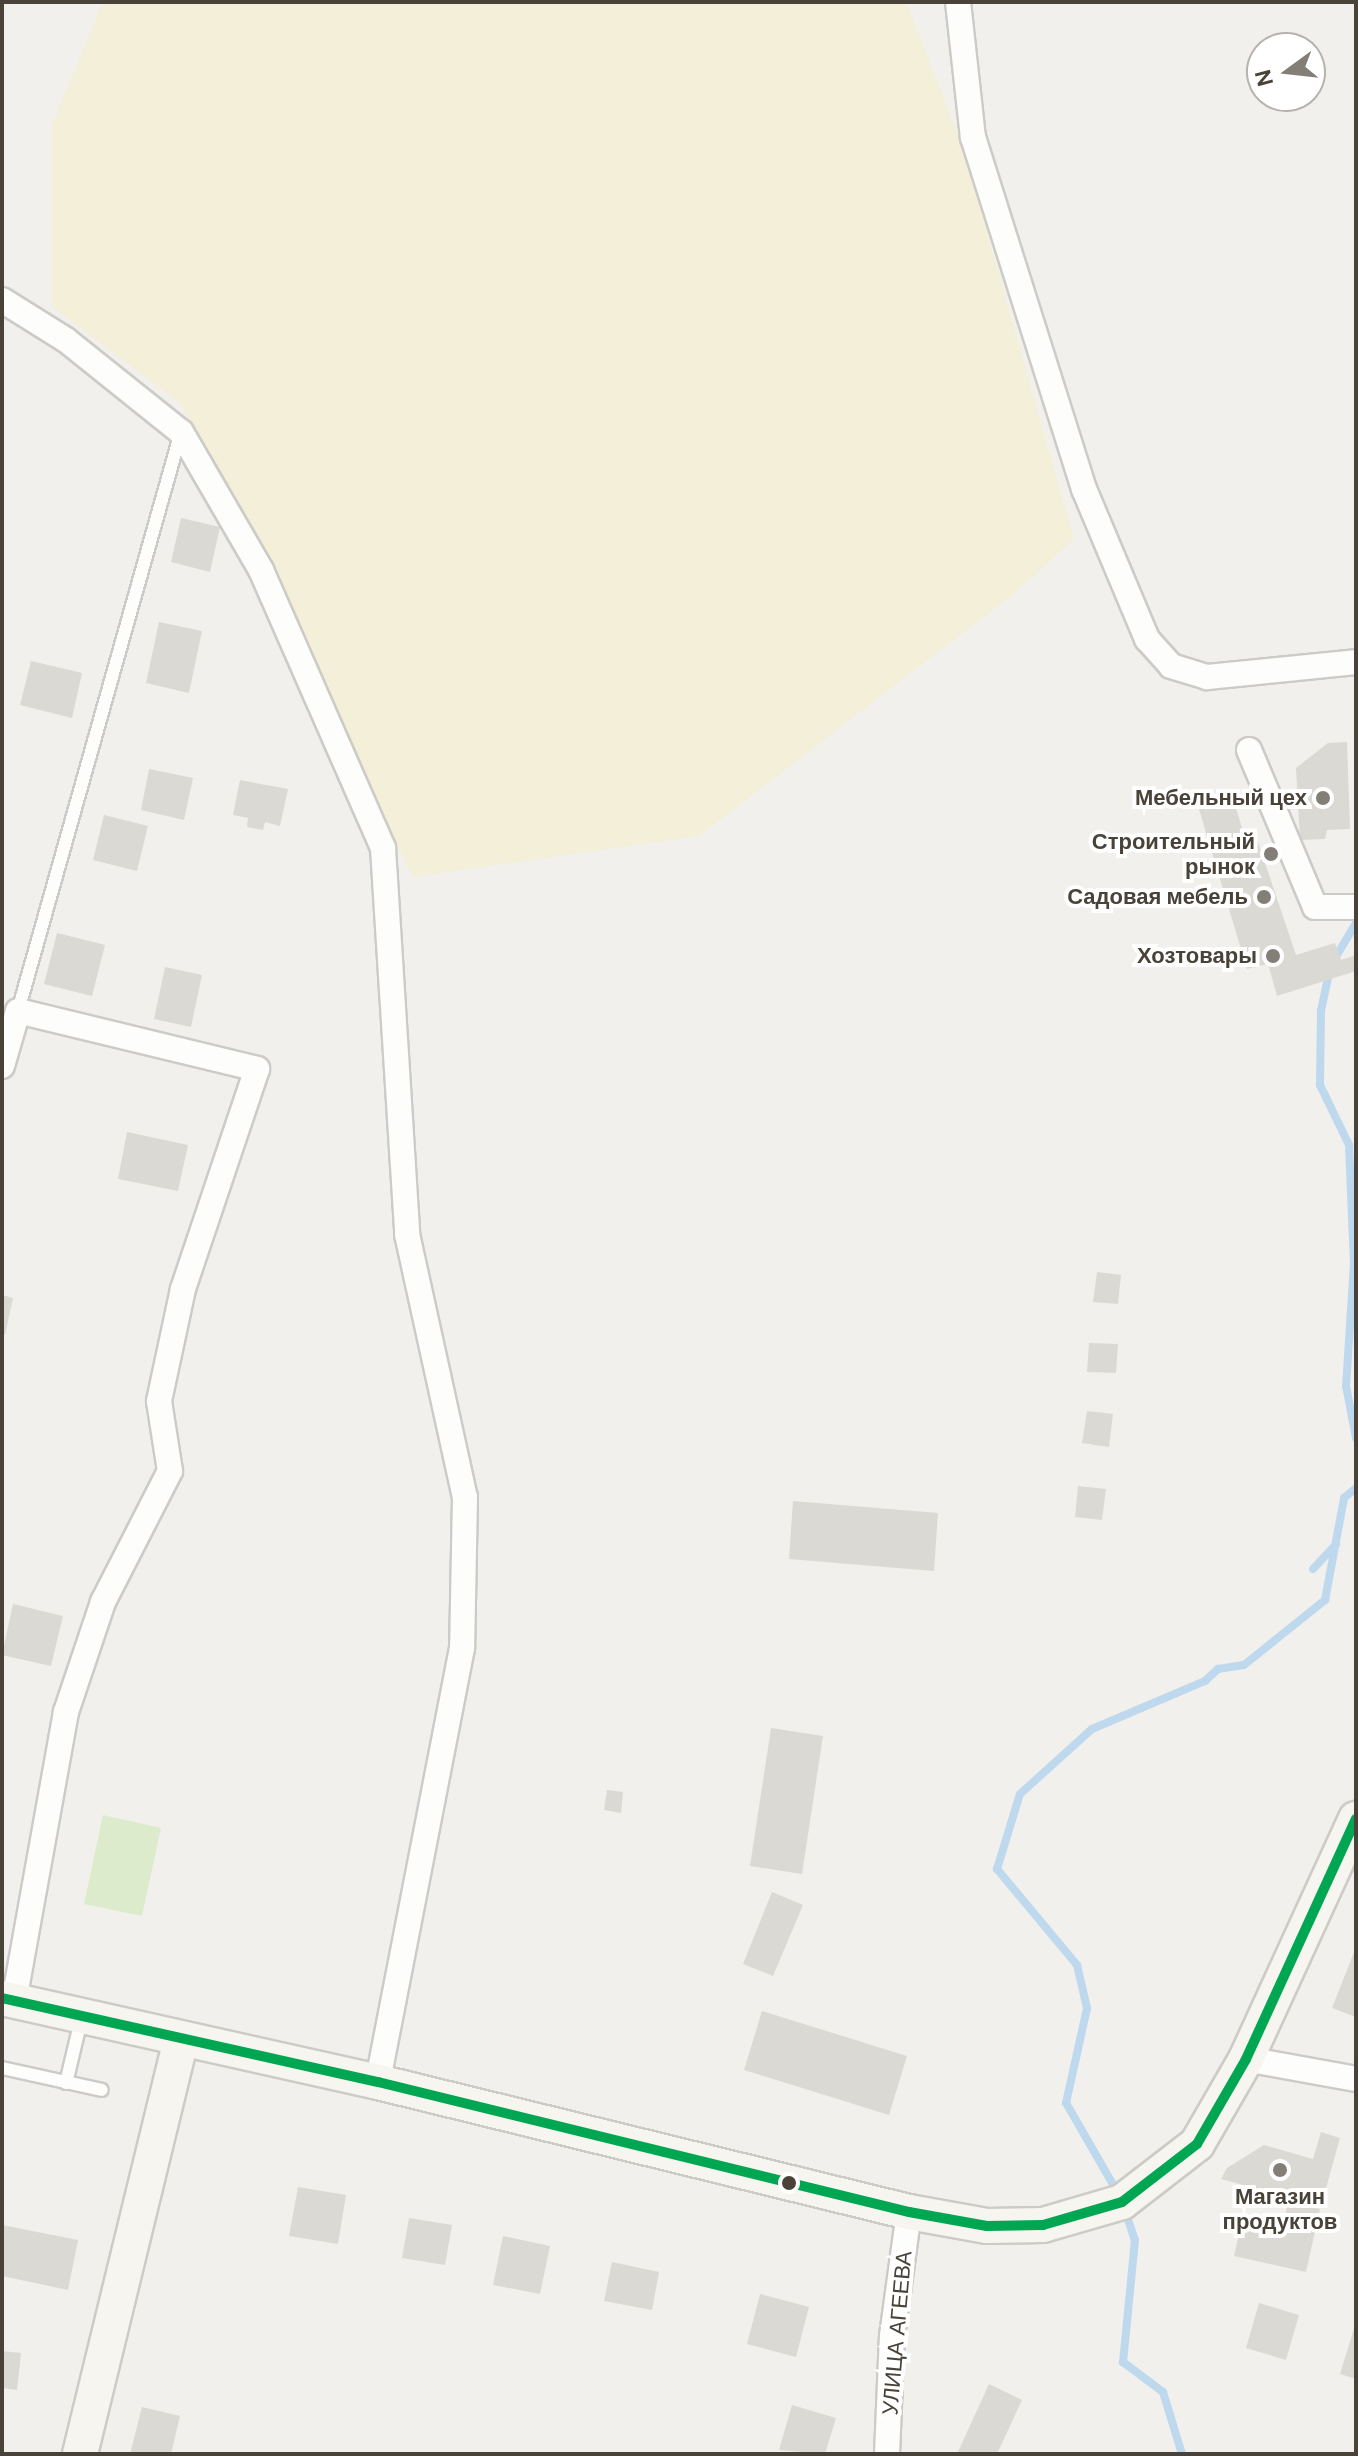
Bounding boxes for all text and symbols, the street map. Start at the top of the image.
north arrow [1246,32,1326,112]
text: N [1248,66,1280,89]
place label: Мебельный цех [1135,785,1307,811]
marker: Мебельный цех [1314,789,1332,807]
place label: Строительный рынок [1092,828,1255,880]
marker: Строительный рынок [1262,845,1280,863]
place label: Садовая мебель [1067,884,1248,910]
marker: Садовая мебель [1255,888,1273,906]
place label: Хозтовары [1137,943,1257,969]
marker: Хозтовары [1264,947,1282,965]
marker: Магазин продуктов [1271,2161,1289,2179]
unlabelled marker [781,2175,797,2191]
place label: Магазин продуктов [1223,2183,1337,2234]
street label: УЛИЦА АГЕЕВА [877,2250,917,2416]

